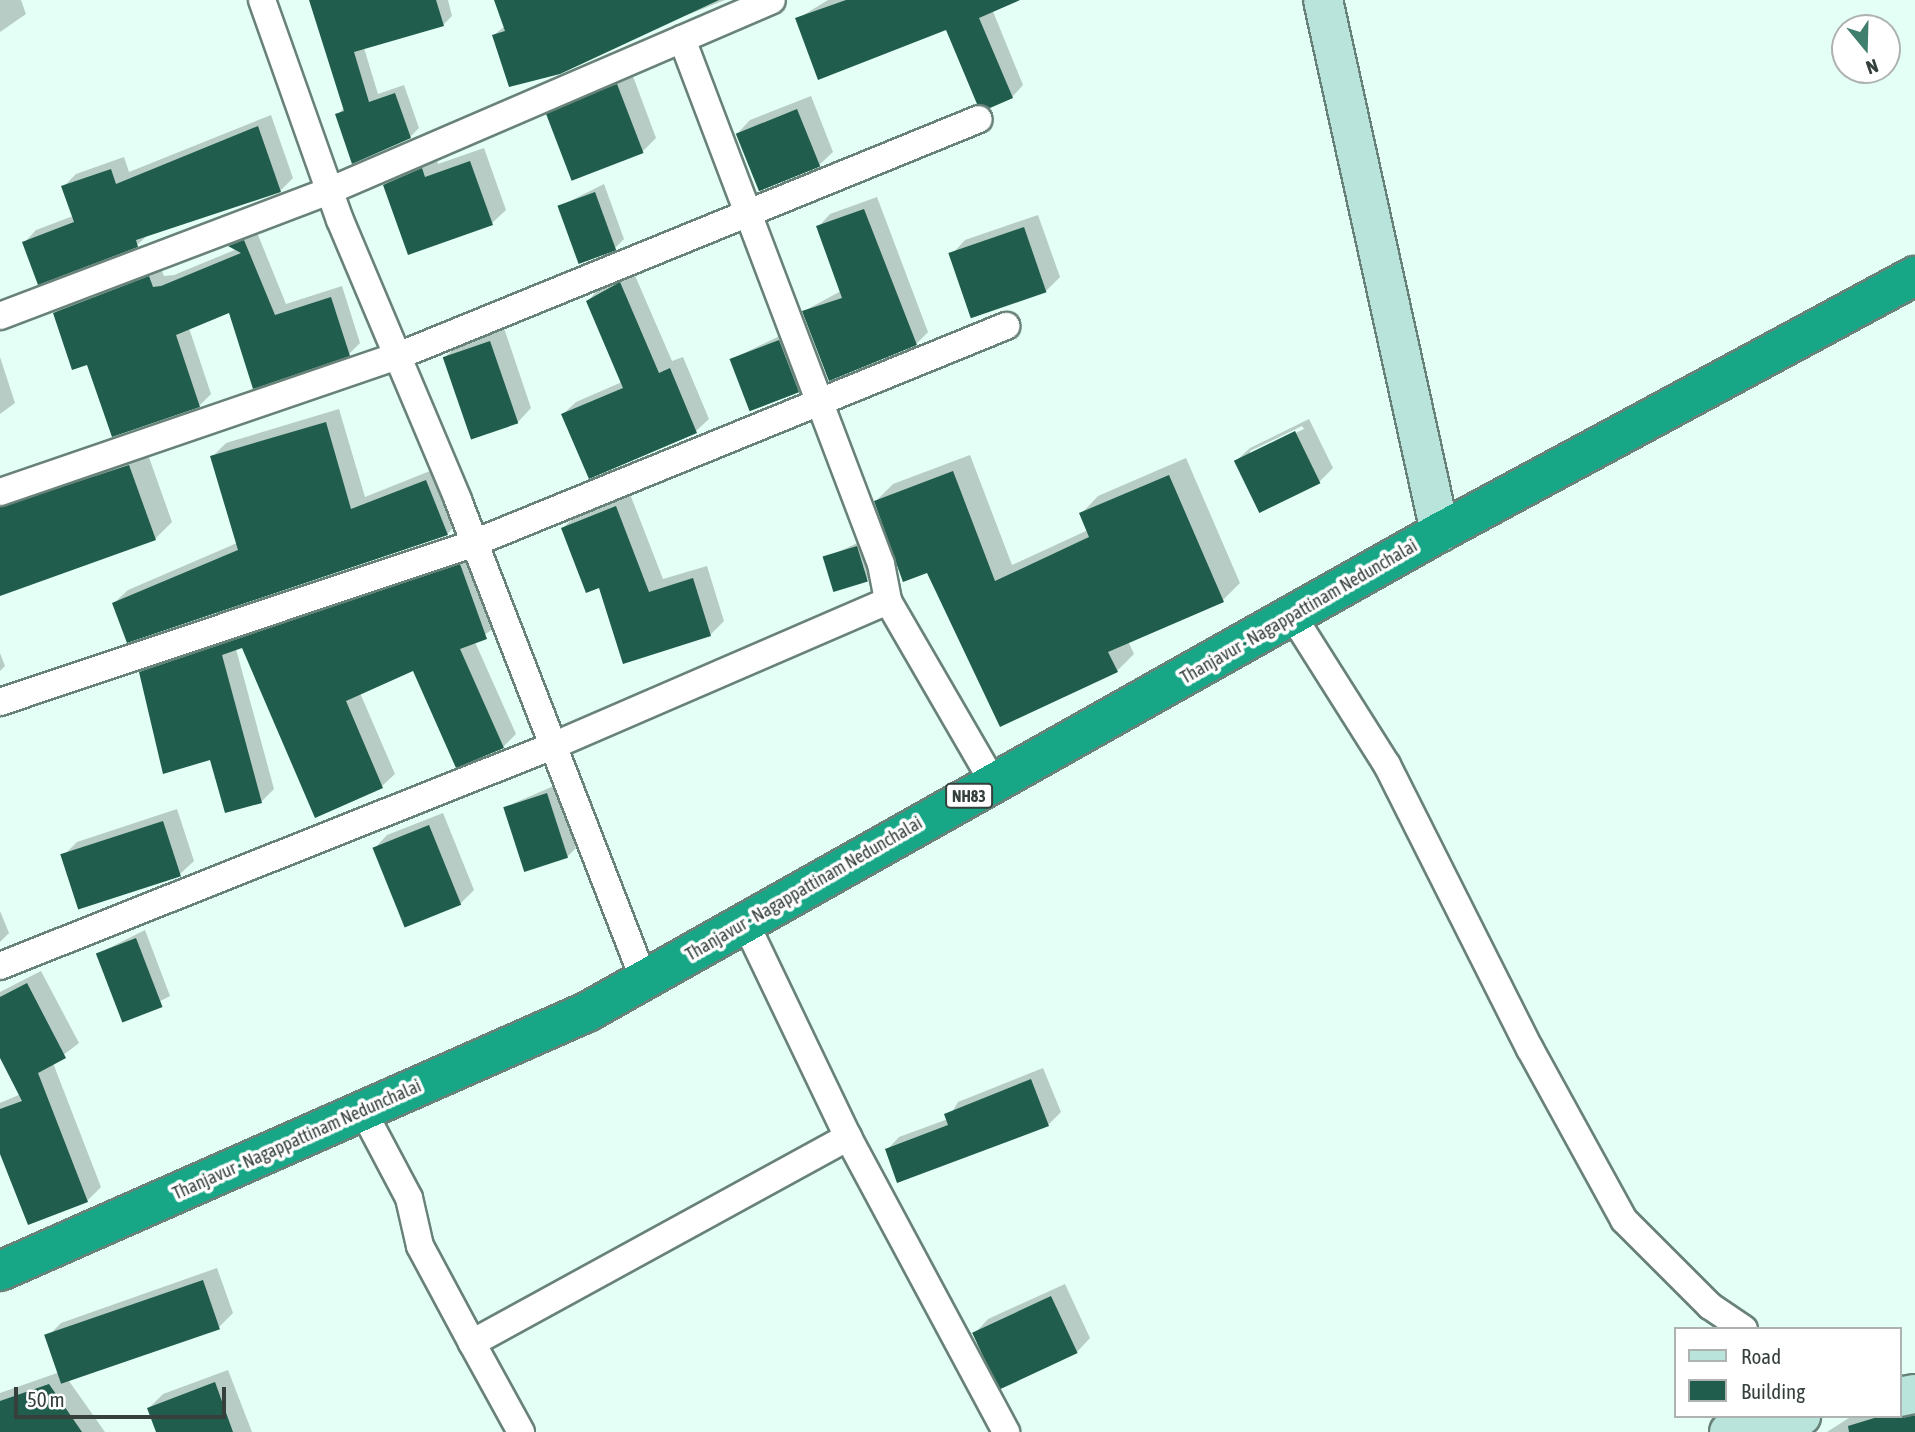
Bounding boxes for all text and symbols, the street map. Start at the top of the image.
north arrow [1831,14,1901,84]
text: N [1863,55,1881,79]
street label: Thanjavur - Nagappattinam Nedunchalai [1177,535,1421,689]
road number: NH83 [944,783,993,808]
street label: Thanjavur - Nagappattinam Nedunchalai [682,812,926,966]
street label: Thanjavur - Nagappattinam Nedunchalai [169,1075,425,1205]
legend [1674,1327,1901,1418]
text: Road [1741,1344,1781,1368]
scale bar [18,1372,229,1416]
text: Building [1741,1379,1805,1403]
text: 50 m [27,1387,65,1411]

